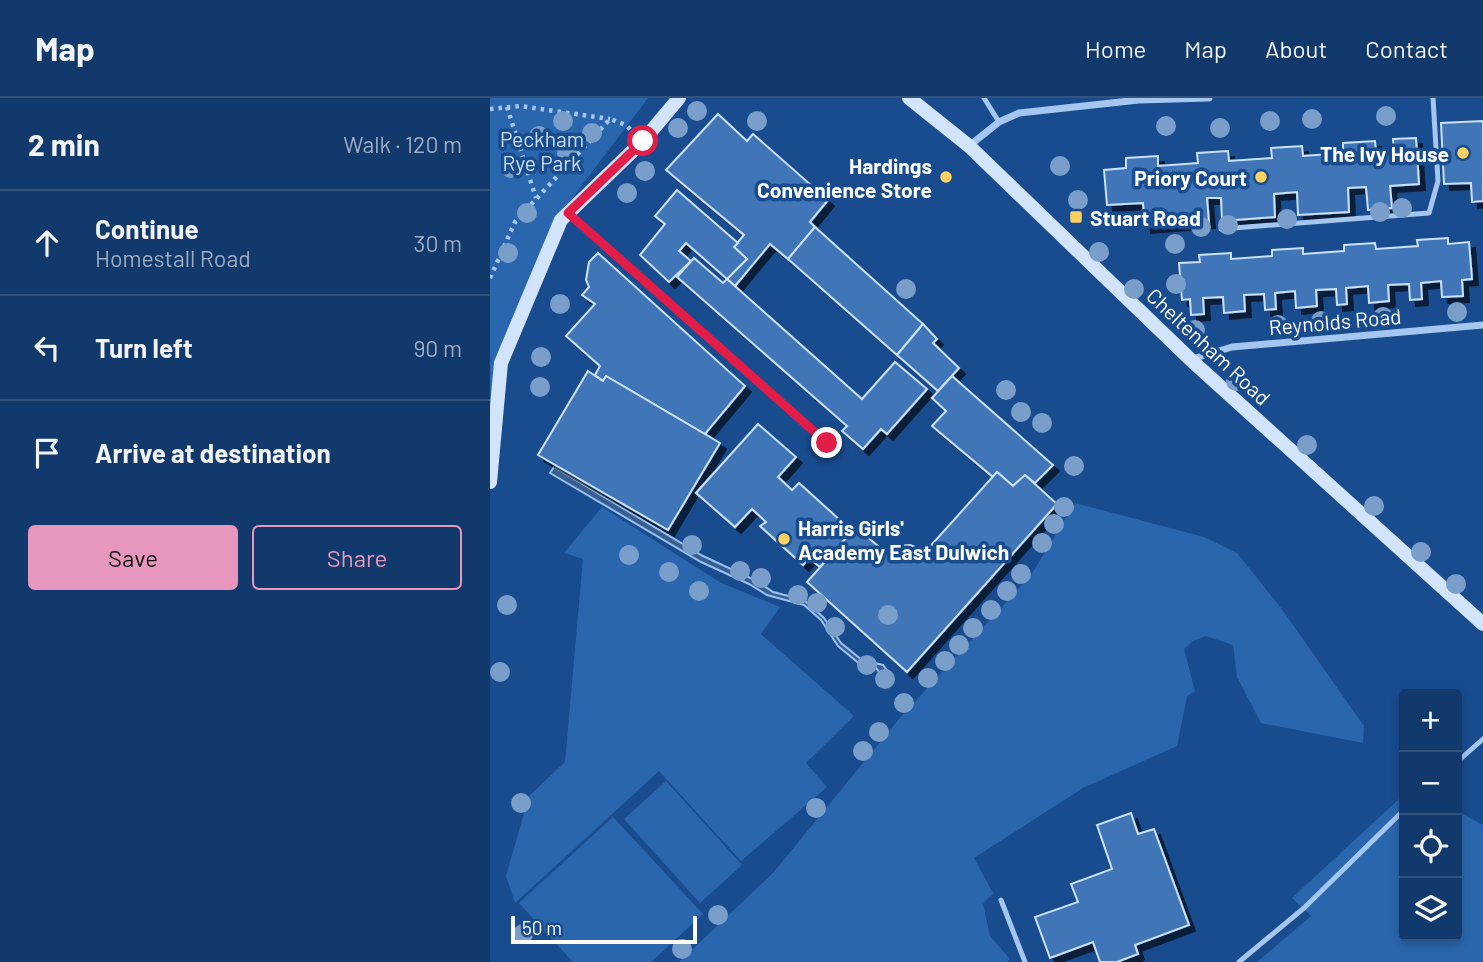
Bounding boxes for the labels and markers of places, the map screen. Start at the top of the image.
place label: The Ivy House [1320,141,1449,166]
marker: The Ivy House [1455,145,1471,161]
place label: Hardings Convenience Store [757,153,932,202]
place label: Priory Court [1134,165,1247,190]
marker: Hardings Convenience Store [938,169,954,185]
marker: Priory Court [1253,169,1269,185]
place label: Stuart Road [1090,205,1201,230]
marker: Stuart Road [1068,209,1084,225]
place label: Harris Girls' Academy East Dulwich [798,515,1009,564]
marker: Harris Girls' Academy East Dulwich [776,531,792,547]

